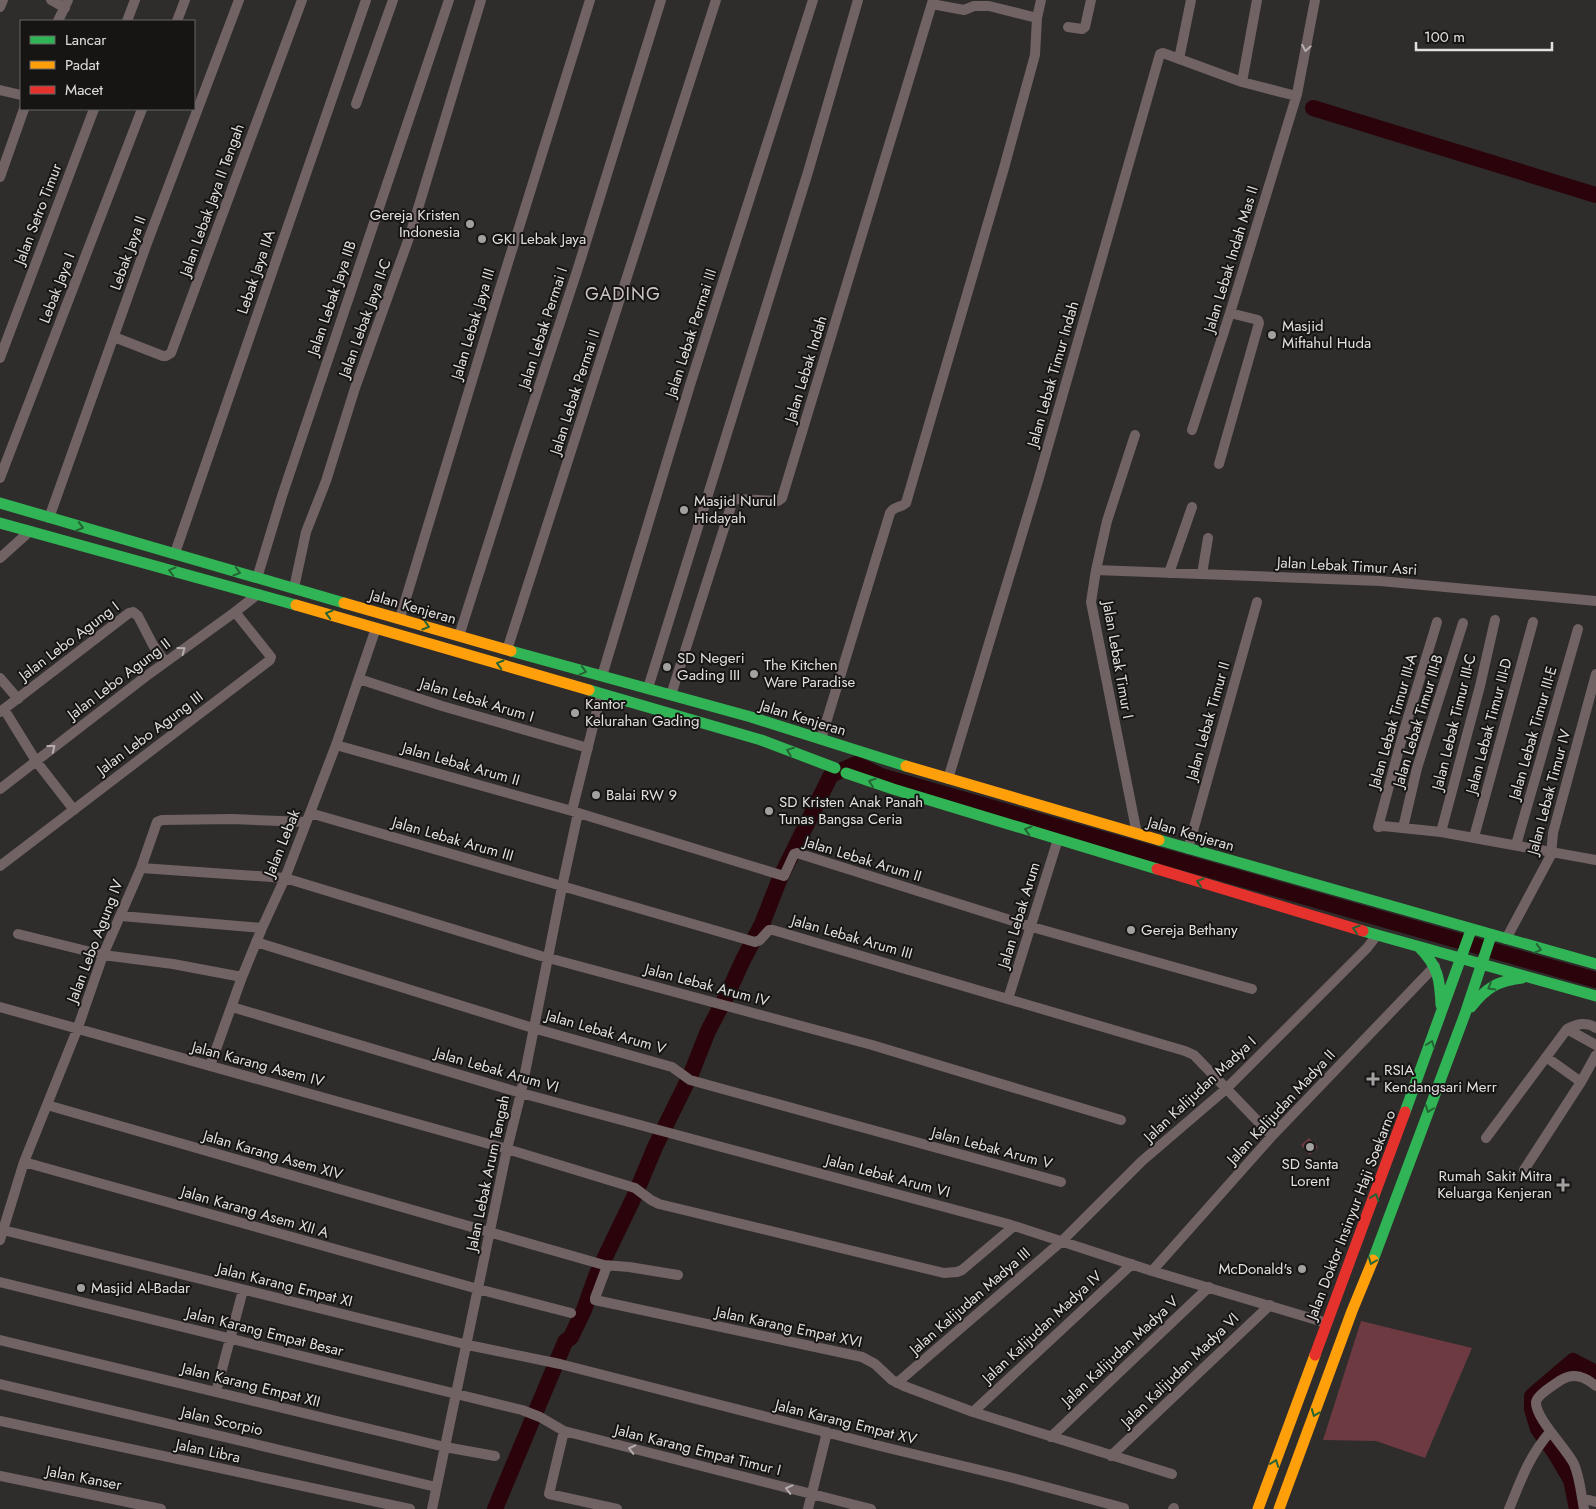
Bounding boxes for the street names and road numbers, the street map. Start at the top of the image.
street label: Jalan Lebak Jaya II Tengah [173,121,250,281]
street label: Jalan Setro Timur [8,159,68,270]
street label: Jalan Lebak Indah Mas II [1198,183,1264,337]
street label: Lebak Jaya II [104,213,152,293]
street label: Lebak Jaya IIA [231,227,281,317]
street label: Jalan Lebak Jaya IIB [301,238,362,360]
street label: Lebak Jaya I [33,249,81,327]
street label: Jalan Lebak Jaya II-C [333,255,397,382]
street label: Jalan Lebak Permai I [512,264,573,394]
street label: Jalan Lebak Jaya III [445,266,500,384]
street label: Jalan Lebak Permai III [659,266,722,402]
street label: Jalan Lebak Timur Indah [1021,299,1084,451]
street label: Jalan Lebak Indah [779,313,833,427]
street label: Jalan Lebak Permai II [544,327,606,459]
street label: Jalan Lebak Timur Asri [1274,551,1418,581]
street label: Jalan Kenjeran [365,584,459,630]
street label: Jalan Lebo Agung I [13,596,124,687]
street label: Jalan Lebak Timur I [1096,598,1139,720]
street label: Jalan Lebo Agung II [61,633,175,726]
street label: Jalan Lebak Timur III-A [1363,651,1423,793]
street label: Jalan Lebak Timur III-B [1387,652,1449,792]
street label: Jalan Lebak Timur III-C [1426,652,1482,794]
street label: Jalan Lebak Timur III-D [1460,656,1518,798]
street label: Jalan Lebak Timur II [1180,659,1235,785]
street label: Jalan Lebak Timur III-E [1503,664,1563,804]
street label: Jalan Lebak Arum I [415,672,537,728]
street label: Jalan Lebo Agung III [91,686,208,781]
street label: Jalan Kenjeran [755,694,849,742]
street label: Jalan Lebak Timur IV [1521,727,1576,859]
street label: Jalan Lebak Arum II [398,736,523,791]
street label: Jalan Lebak [258,806,306,882]
street label: Jalan Lebak Arum III [388,811,516,867]
street label: Jalan Kenjeran [1143,811,1237,857]
street label: Jalan Lebak Arum II [800,830,924,887]
street label: Jalan Lebak Arum [992,859,1046,973]
street label: Jalan Lebo Agung IV [61,876,129,1008]
street label: Jalan Lebak Arum III [787,909,915,965]
street label: Jalan Lebak Arum IV [640,957,772,1012]
street label: Jalan Lebak Arum V [541,1004,669,1060]
street label: Jalan Kalijudan Madya I [1137,1031,1261,1148]
street label: Jalan Karang Asem IV [187,1035,327,1092]
street label: Jalan Lebak Arum VI [431,1041,562,1098]
street label: Jalan Kalijudan Madya II [1220,1045,1340,1171]
street label: Jalan Lebak Arum Tengah [460,1093,515,1255]
street label: Jalan Doktor Insinyur Haji Soekarno [1300,1107,1401,1325]
street label: Jalan Lebak Arum V [927,1121,1055,1175]
street label: Jalan Karang Asem XIV [199,1124,346,1186]
street label: Jalan Lebak Arum VI [821,1148,953,1203]
street label: Jalan Karang Asem XII A [177,1180,332,1244]
street label: Jalan Kalijudan Madya III [903,1242,1035,1361]
street label: Jalan Karang Empat XI [213,1257,355,1312]
street label: Jalan Kalijudan Madya IV [976,1266,1107,1390]
street label: Jalan Kalijudan Madya V [1055,1291,1183,1413]
street label: Jalan Karang Empat XVI [712,1300,864,1353]
street label: Jalan Karang Empat Besar [182,1301,347,1362]
street label: Jalan Kalijudan Madya VI [1115,1308,1244,1434]
street label: Jalan Karang Empat XII [177,1357,323,1413]
street label: Jalan Karang Empat XV [771,1393,919,1450]
street label: Jalan Scorpio [177,1400,265,1441]
street label: Jalan Karang Empat Timur I [611,1418,783,1481]
street label: Jalan Libra [172,1433,242,1469]
street label: Jalan Kanser [42,1460,124,1496]

